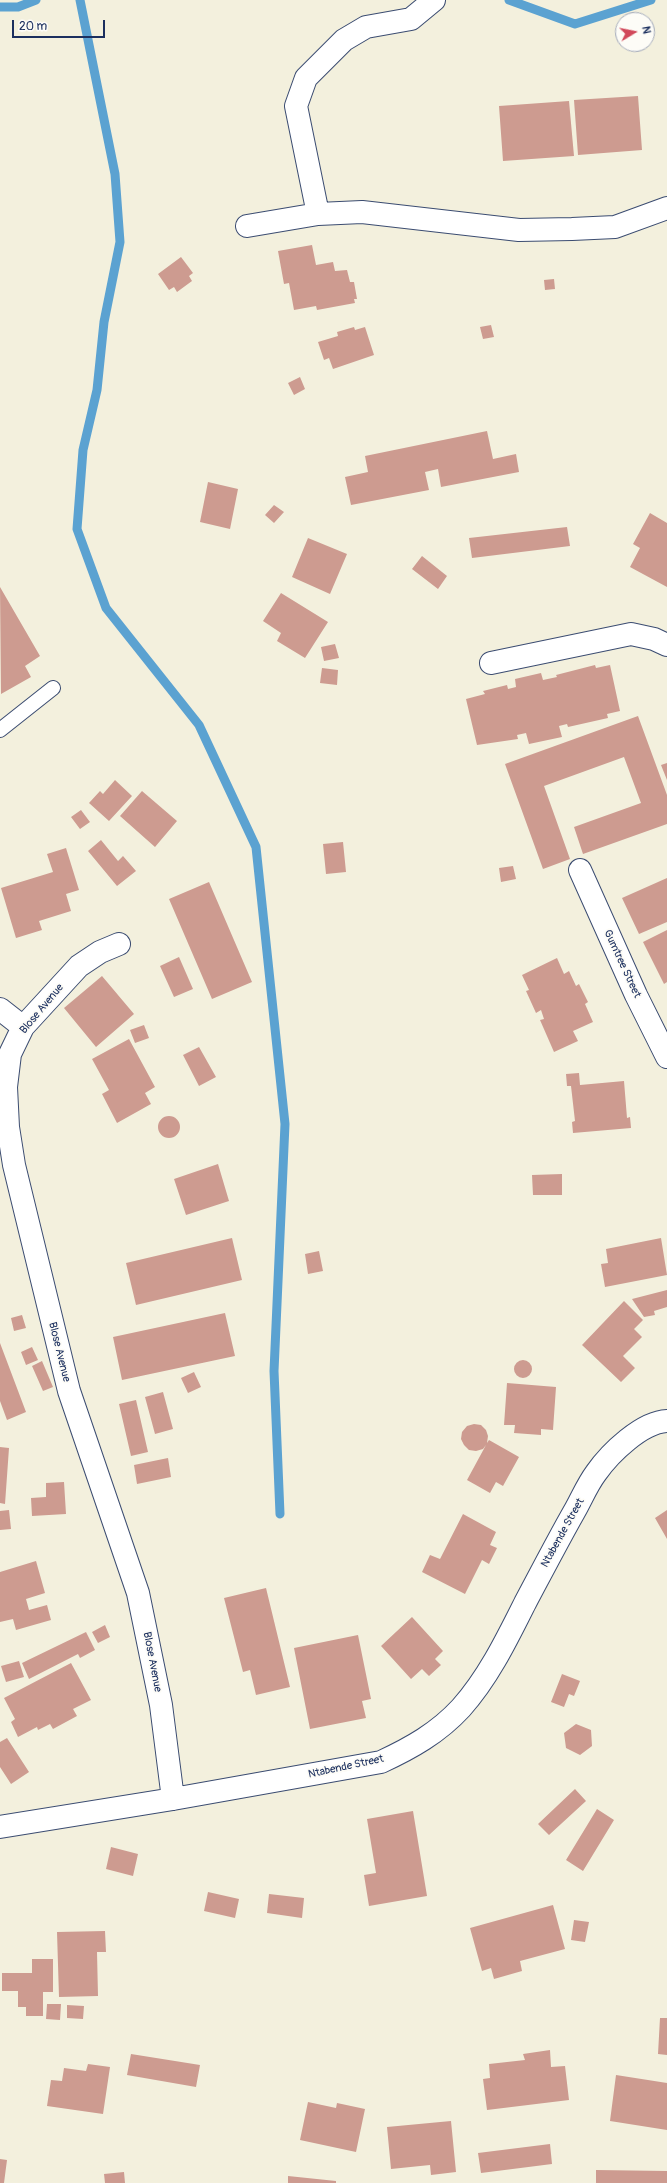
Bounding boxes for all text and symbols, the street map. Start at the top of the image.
scale bar [14,12,107,38]
north arrow [615,12,655,52]
text: 20 m [19,19,47,34]
text: N [639,25,653,35]
street label: Gumtree Street [600,928,644,1000]
street label: Blose Avenue [17,981,67,1037]
street label: Blose Avenue [45,1321,73,1383]
street label: Ntabende Street [539,1496,587,1570]
street label: Blose Avenue [140,1631,164,1693]
street label: Ntabende Street [307,1753,385,1781]

